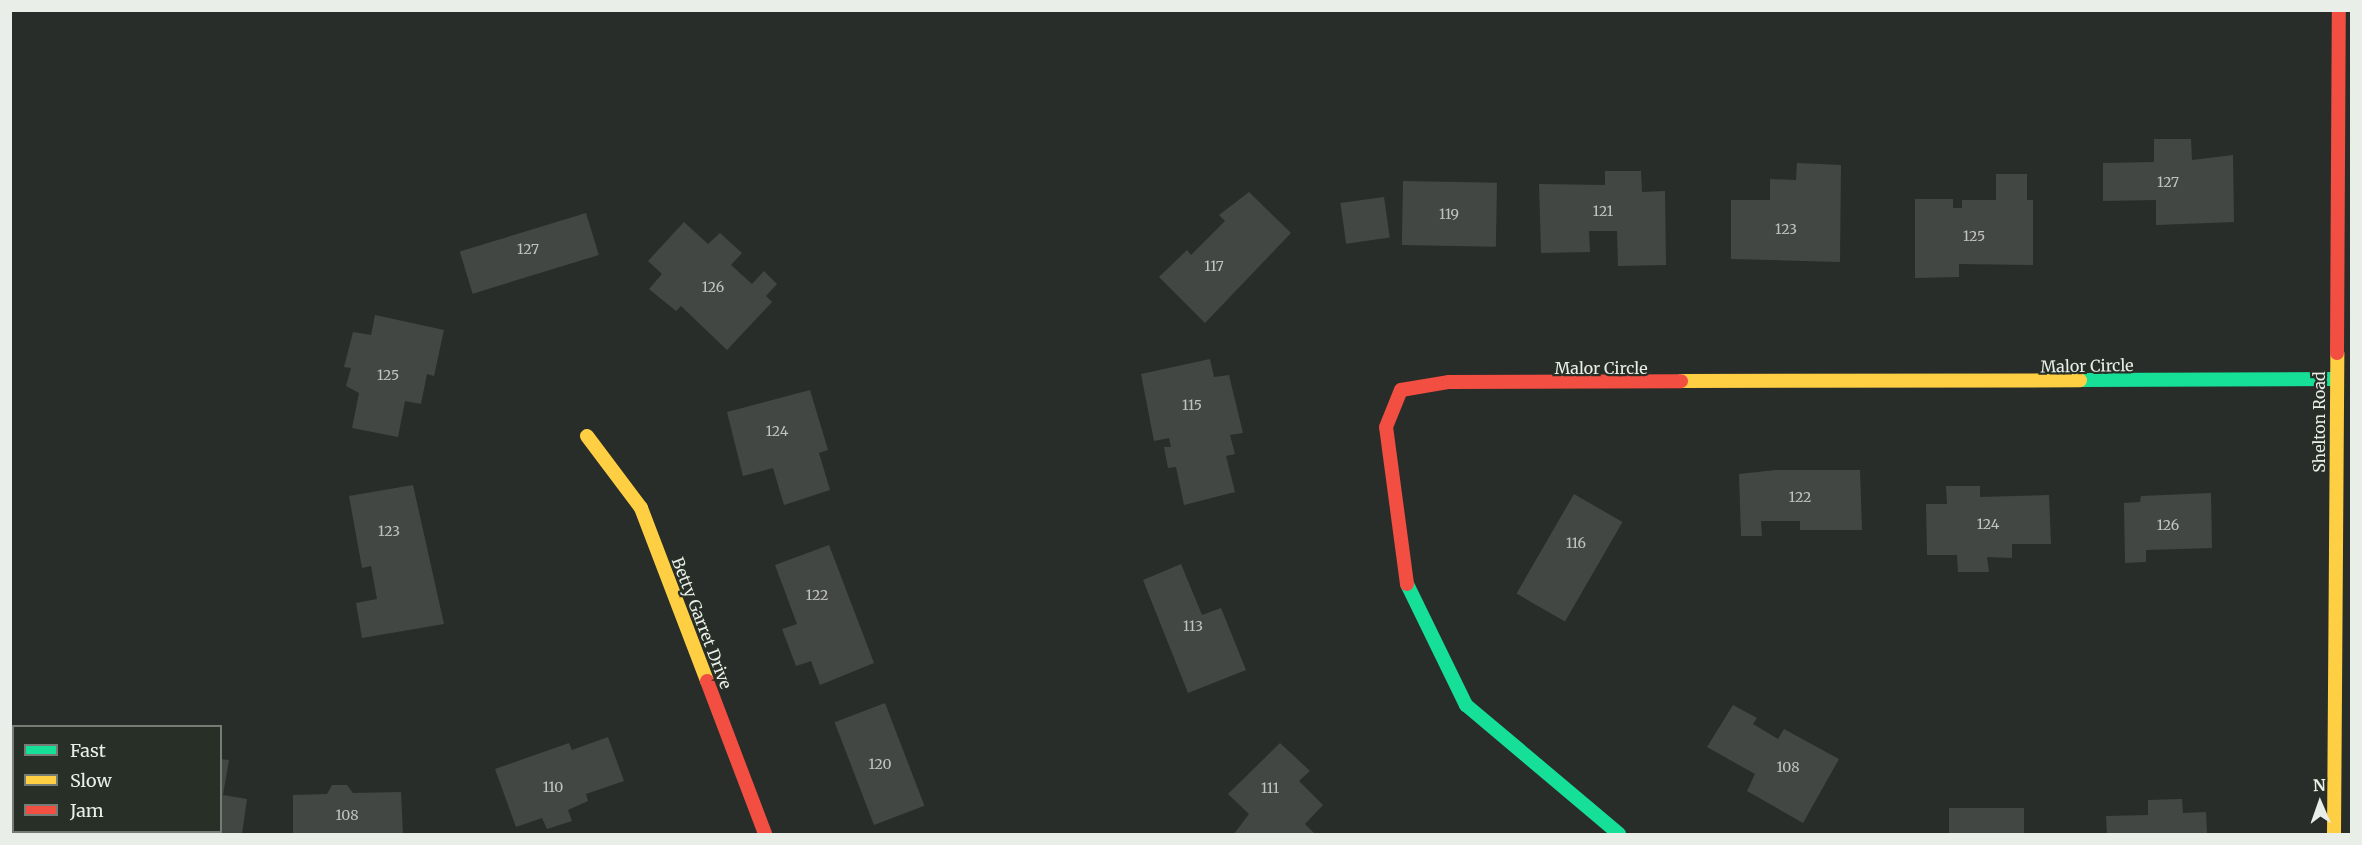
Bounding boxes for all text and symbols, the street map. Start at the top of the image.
house number: 127 [2157,174,2179,190]
house number: 121 [1593,203,1613,219]
house number: 119 [1439,206,1459,222]
house number: 123 [1775,221,1797,237]
house number: 125 [1963,228,1985,244]
house number: 127 [517,241,539,257]
house number: 117 [1204,258,1224,274]
house number: 126 [702,279,724,295]
street label: Malor Circle [2040,356,2134,376]
street label: Malor Circle [1554,358,1648,378]
house number: 125 [377,367,399,383]
street label: Shelton Road [2309,371,2329,473]
house number: 115 [1182,397,1202,413]
house number: 124 [766,423,788,439]
house number: 122 [1789,489,1811,505]
house number: 124 [1977,516,1999,532]
house number: 126 [2157,517,2179,533]
house number: 123 [378,523,400,539]
house number: 116 [1566,535,1586,551]
street label: Betty Garret Drive [668,554,736,692]
house number: 122 [806,587,828,603]
house number: 113 [1183,618,1203,634]
legend [12,725,222,833]
text: Fast [70,739,106,762]
house number: 120 [868,756,892,772]
house number: 108 [1776,759,1800,775]
text: Slow [70,769,112,792]
north arrow [2290,773,2350,833]
text: N [2313,775,2326,795]
house number: 110 [543,779,563,795]
house number: 111 [1261,780,1279,796]
text: Jam [70,799,104,822]
house number: 108 [335,807,359,823]

